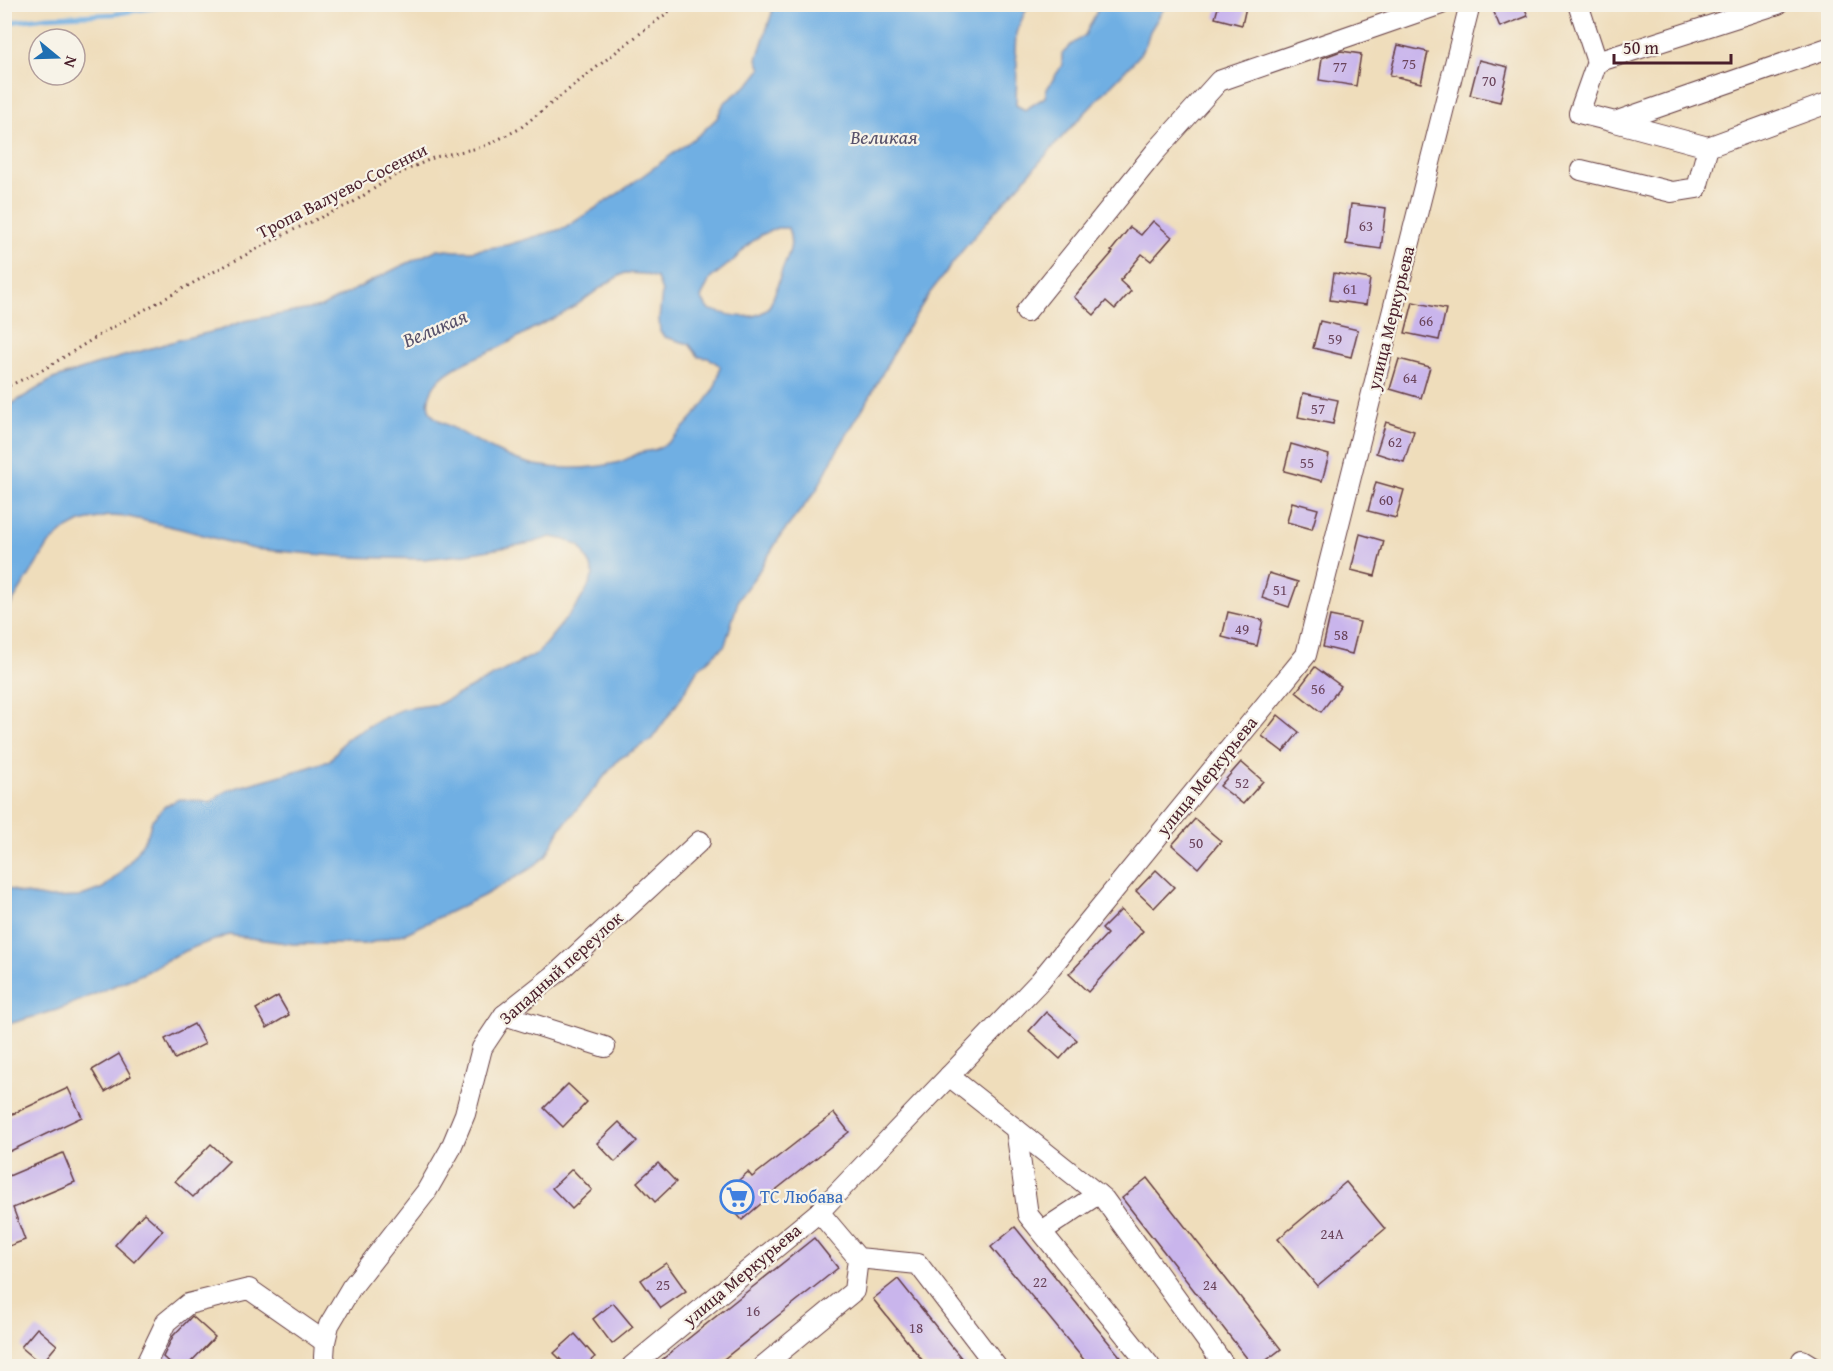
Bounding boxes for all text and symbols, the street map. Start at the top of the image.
north arrow [27,27,87,87]
scale bar [1614,27,1731,65]
text: 50 m [1623,34,1659,61]
text: N [58,53,84,71]
house number: 75 [1402,53,1416,74]
house number: 77 [1333,56,1347,77]
house number: 70 [1482,70,1496,91]
water label: Великая [849,122,918,151]
street label: Тропа Валуево-Сосенки [252,136,432,245]
house number: 63 [1359,215,1373,236]
street label: улица Меркурьева [1359,243,1422,394]
house number: 61 [1343,278,1357,299]
water label: Великая [397,301,472,354]
house number: 66 [1419,310,1433,331]
house number: 59 [1328,328,1342,349]
house number: 64 [1403,367,1417,388]
house number: 57 [1311,398,1325,419]
house number: 62 [1388,431,1402,452]
house number: 55 [1300,452,1314,473]
house number: 60 [1379,489,1393,510]
house number: 51 [1273,579,1287,600]
house number: 49 [1235,618,1249,639]
house number: 58 [1334,624,1348,645]
house number: 56 [1311,678,1325,699]
street label: улица Меркурьева [1149,710,1264,842]
house number: 52 [1235,772,1249,793]
house number: 50 [1189,832,1203,853]
street label: Западный переулок [493,904,629,1031]
supermarket icon: ТС Любава [719,1179,755,1215]
place label: ТС Любава [760,1183,844,1210]
street label: улица Меркурьева [676,1217,807,1333]
house number: 24А [1320,1223,1344,1244]
house number: 22 [1033,1271,1047,1292]
house number: 25 [656,1274,670,1295]
house number: 24 [1203,1274,1217,1295]
house number: 16 [746,1300,760,1321]
house number: 18 [909,1317,923,1338]

